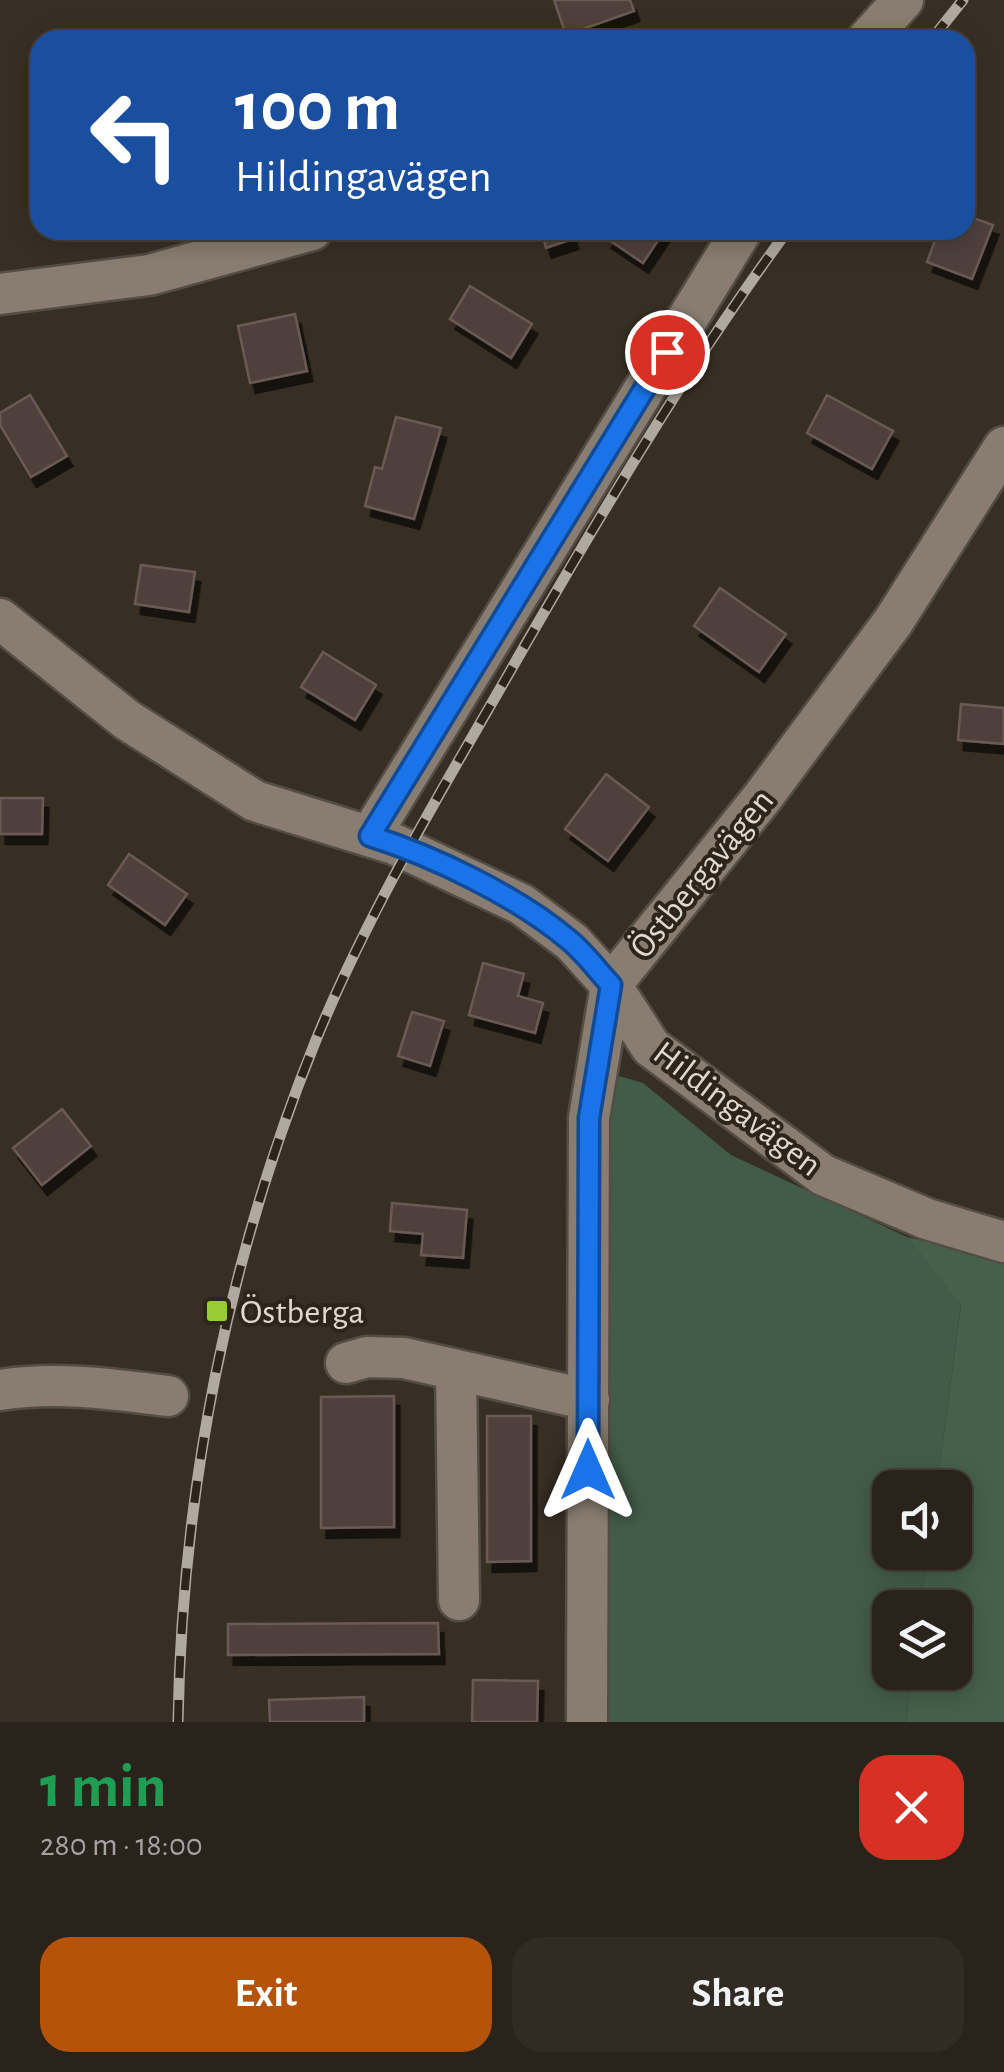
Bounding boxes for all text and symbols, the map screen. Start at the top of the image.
icon: left [70,70,200,200]
text: 100 m [235,73,400,143]
text: Hildingavägen [235,155,492,200]
pin [625,310,710,395]
icon: arrive [640,325,695,380]
street label: Östbergavägen [623,782,781,965]
street label: Hildingavägen [647,1035,827,1183]
place label: Östberga [240,1294,365,1330]
marker: Östberga [204,1298,230,1324]
position arrow [536,1418,640,1522]
map controls [872,1470,972,1690]
button: sound [872,1470,972,1570]
button: layers [872,1590,972,1690]
button: close [859,1755,964,1860]
text: 1 min [40,1758,166,1818]
text: 280 m · 18:00 [40,1829,203,1861]
button: Exit [40,1937,492,2052]
button: Share [512,1937,964,2052]

